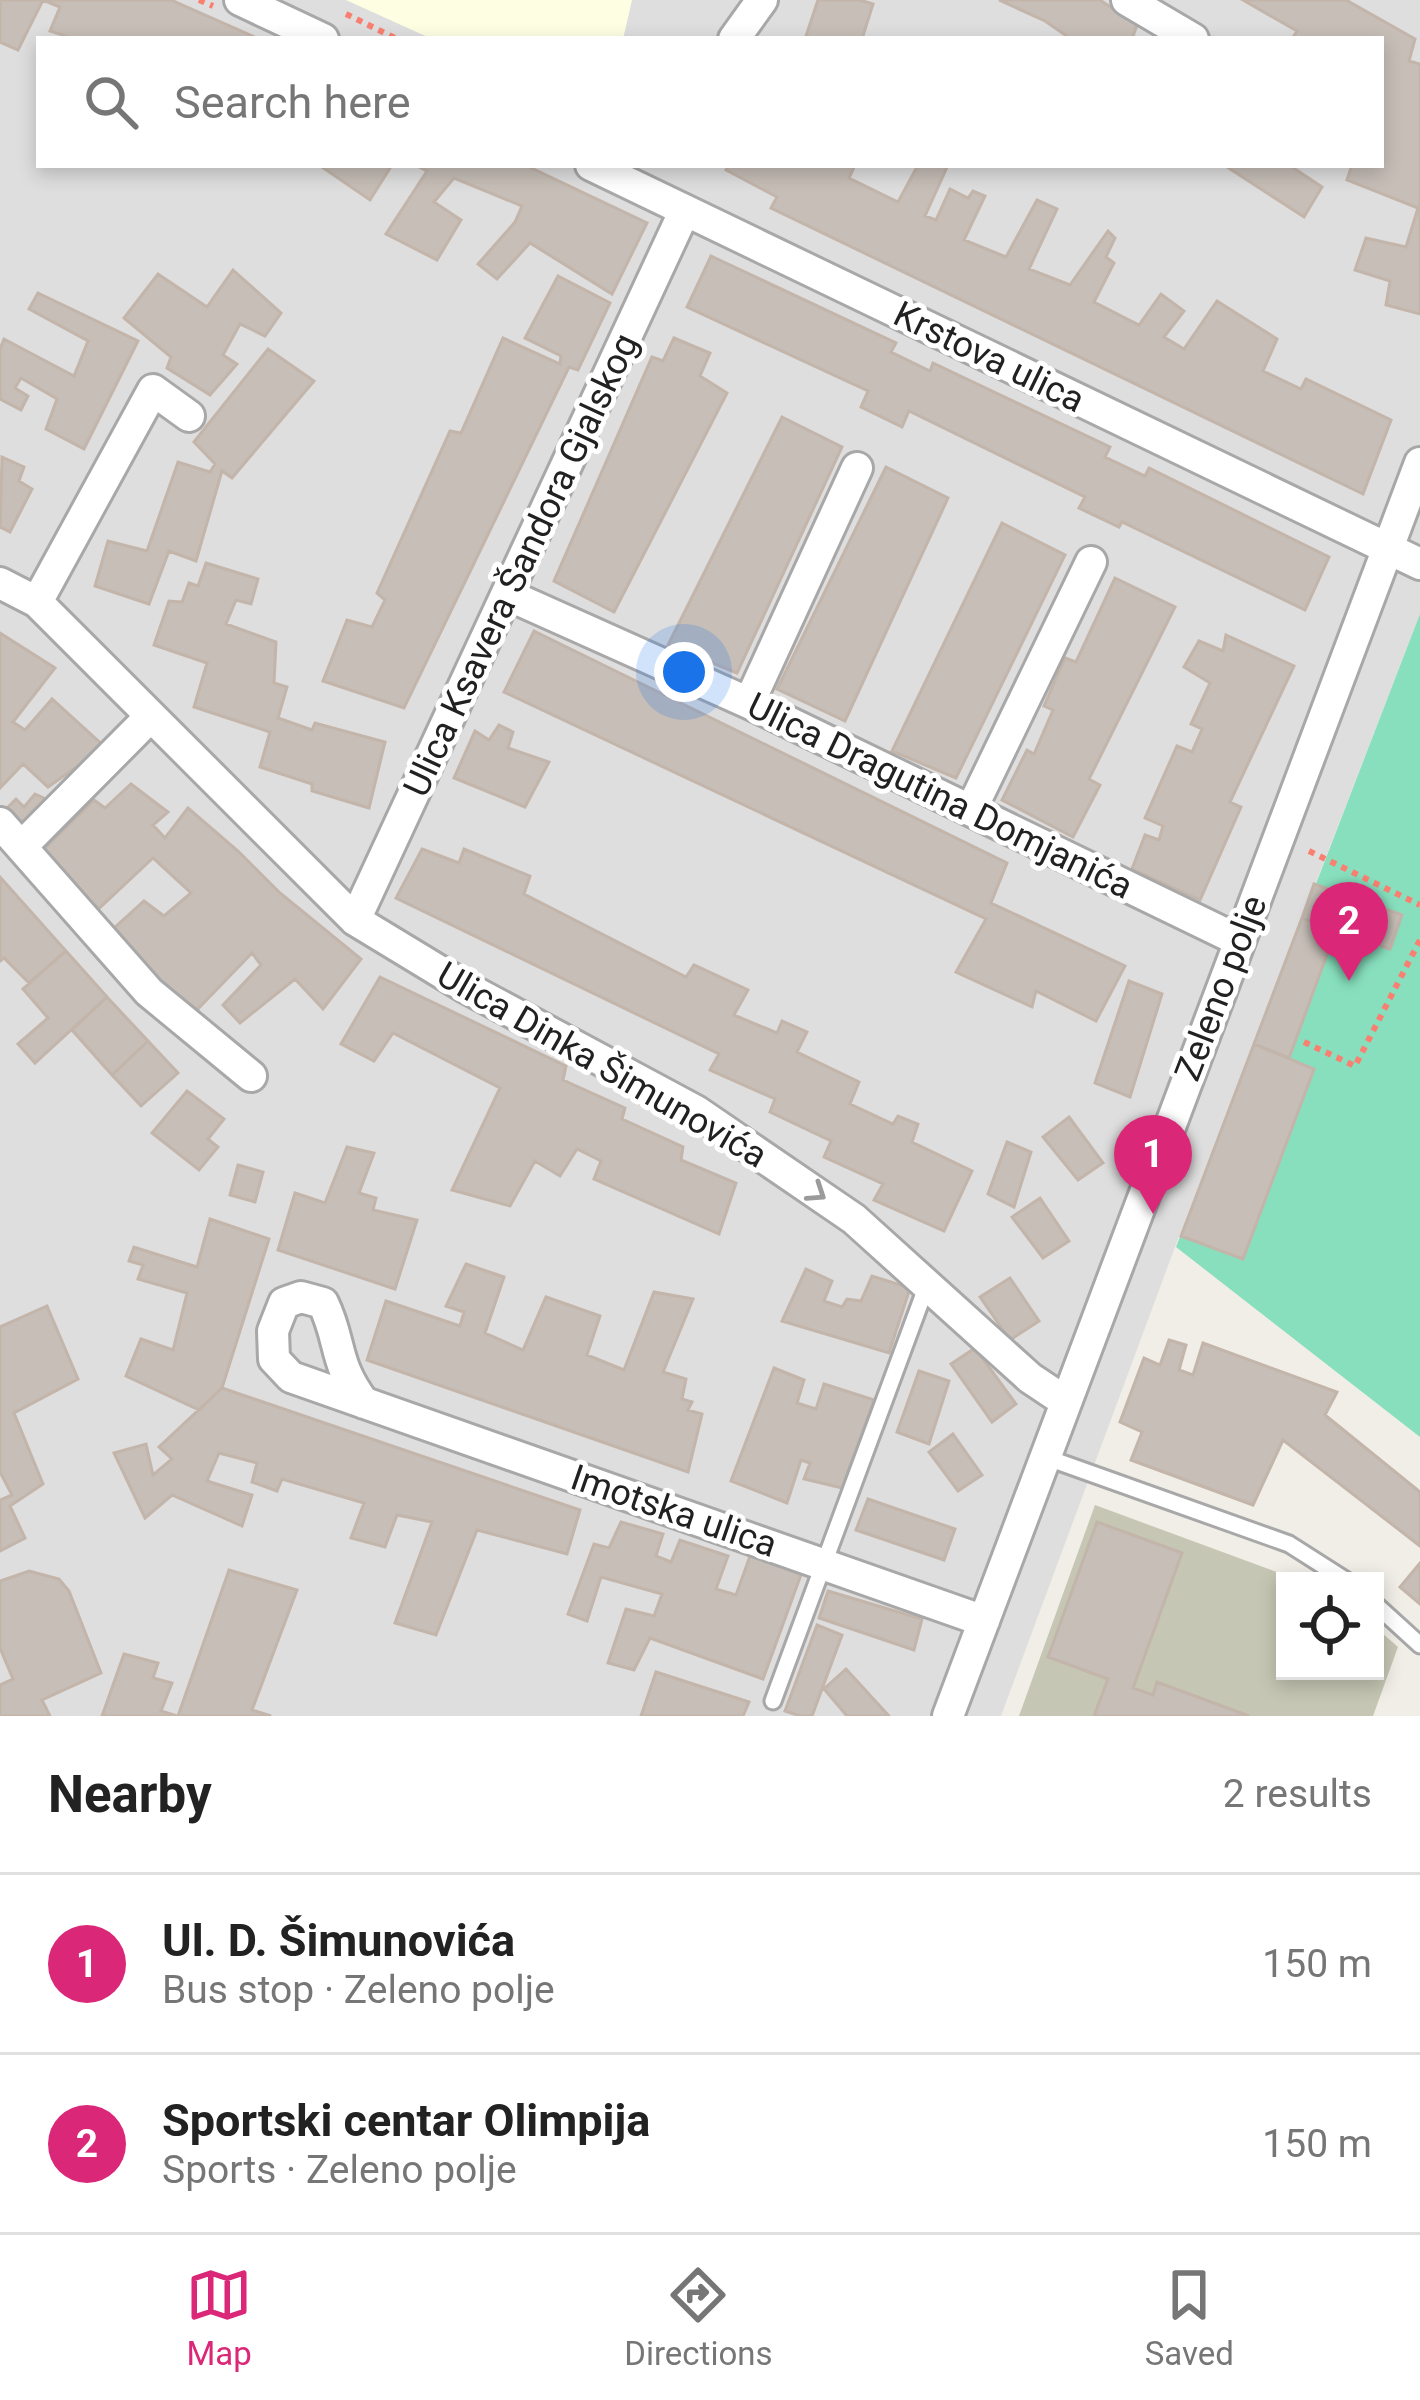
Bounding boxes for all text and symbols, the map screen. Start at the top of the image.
search box [36,36,1384,168]
icon: search [78,69,144,135]
text: Search here [174,76,411,129]
street label: Krstova ulica [887,293,1091,421]
street label: Ulica Ksavera Šandora Gjalskog [394,327,647,803]
your location [654,642,714,702]
street label: Ulica Dragutina Domjanića [741,684,1139,908]
pin: 2 [1310,882,1388,981]
street label: Zeleno polje [1167,890,1275,1086]
street label: Ulica Dinka Šimunovića [430,953,775,1177]
pin: 1 [1114,1115,1192,1214]
one-way arrow [803,1179,825,1201]
street label: Imotska ulica [566,1456,782,1566]
map controls [1276,1572,1384,1680]
button: locate [1276,1572,1384,1680]
text: Nearby [48,1765,212,1824]
text: 2 results [1223,1771,1372,1817]
text: Ul. D. Šimunovića [162,1914,515,1967]
text: 1 [76,1941,98,1987]
text: 150 m [1262,1941,1372,1987]
text: Bus stop · Zeleno polje [162,1967,555,2013]
text: Sportski centar Olimpija [162,2094,650,2147]
text: 2 [76,2121,98,2167]
text: 150 m [1262,2121,1372,2167]
text: Sports · Zeleno polje [162,2147,517,2193]
tab: Map [186,2262,252,2373]
tab: Directions [624,2262,773,2373]
tab: Saved [1145,2262,1234,2373]

